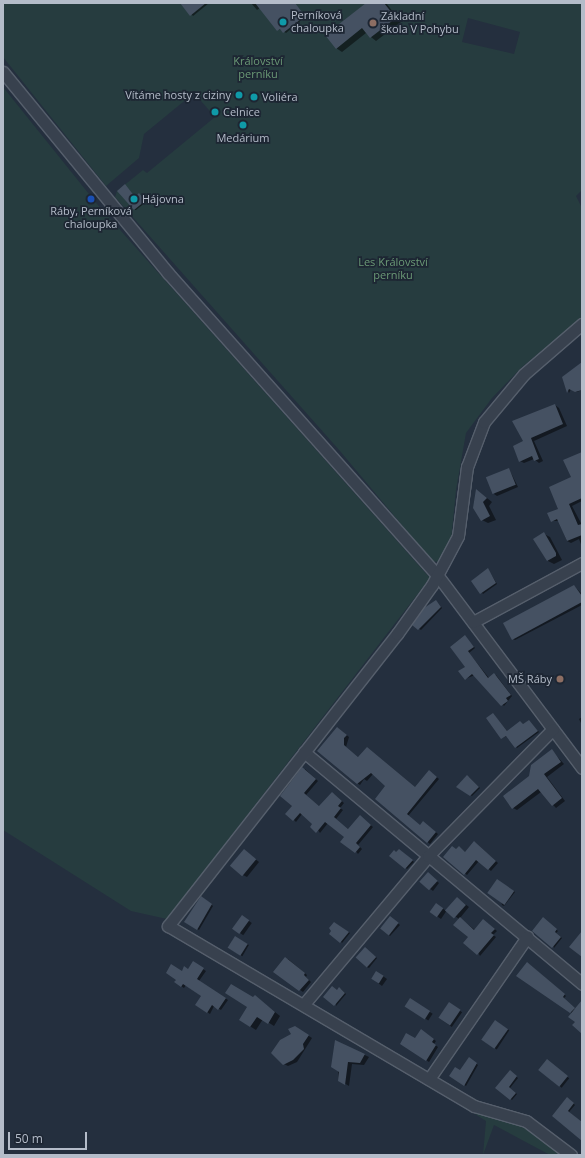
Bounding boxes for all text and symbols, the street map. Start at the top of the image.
place label: Perníková chaloupka [291,9,344,35]
place label: Základní škola V Pohybu [381,10,459,36]
marker: Perníková chaloupka [278,17,288,27]
marker: Základní škola V Pohybu [368,18,378,28]
park label: Království perníku [233,55,283,81]
place label: Vítáme hosty z ciziny [125,88,231,102]
marker: Vítáme hosty z ciziny [234,90,244,100]
place label: Voliéra [262,90,298,104]
marker: Voliéra [249,92,259,102]
place label: Celnice [223,105,260,119]
marker: Celnice [210,107,220,117]
marker: Medárium [238,120,248,130]
place label: Medárium [216,131,270,145]
place label: Hájovna [142,192,184,206]
marker: Ráby, Perníková chaloupka [86,194,96,204]
marker: Hájovna [129,194,139,204]
place label: Ráby, Perníková chaloupka [50,205,132,231]
park label: Les Království perníku [358,256,428,282]
place label: MŠ Ráby [508,672,552,686]
marker: MŠ Ráby [555,674,565,684]
scale bar [10,1124,89,1150]
text: 50 m [15,1130,43,1147]

